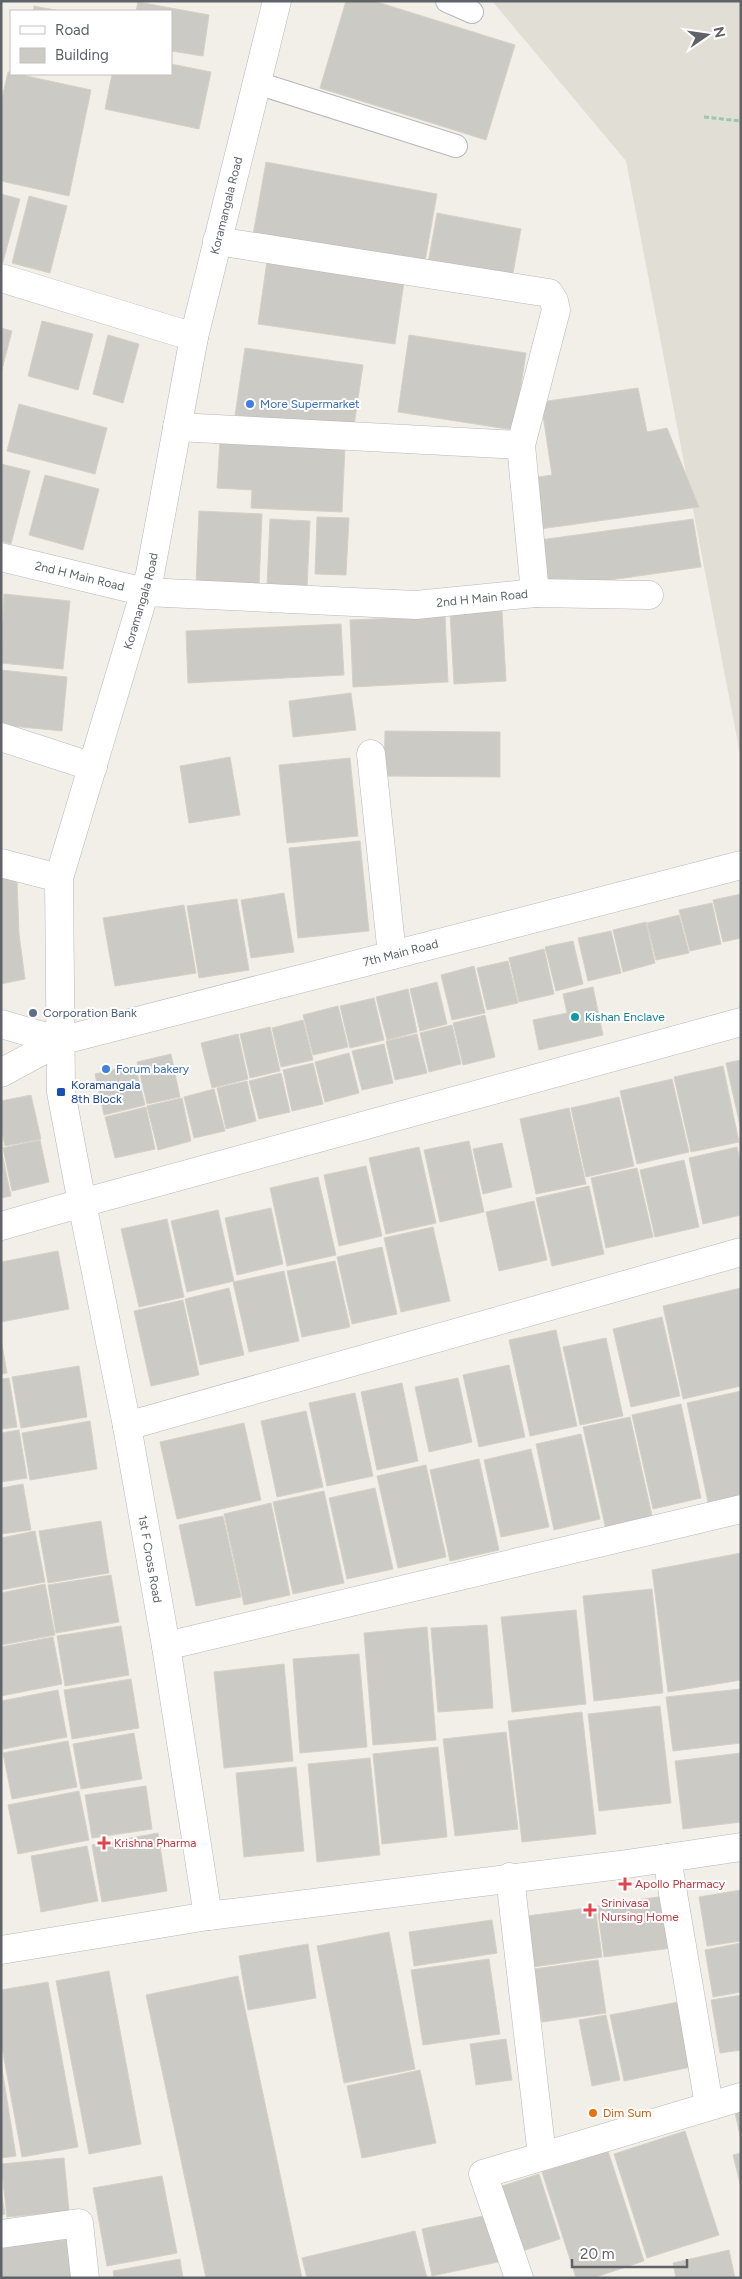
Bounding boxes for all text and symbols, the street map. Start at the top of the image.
legend [10,10,172,75]
north arrow [682,10,732,60]
text: Road [55,21,90,39]
text: N [710,25,729,39]
text: Building [55,46,109,64]
street label: Koramangala Road [208,155,245,256]
place label: More Supermarket [260,397,360,411]
marker: More Supermarket [244,398,256,410]
street label: Koramangala Road [121,552,161,651]
street label: 2nd H Main Road [33,558,126,594]
street label: 2nd H Main Road [436,587,529,610]
street label: 7th Main Road [362,937,440,969]
place label: Corporation Bank [43,1006,137,1020]
marker: Corporation Bank [27,1007,39,1019]
place label: Kishan Enclave [585,1010,665,1024]
marker: Kishan Enclave [569,1011,581,1023]
place label: Forum bakery [116,1062,190,1076]
marker: Forum bakery [100,1063,112,1075]
place label: Koramangala 8th Block [71,1078,140,1106]
marker: Koramangala 8th Block [55,1086,67,1098]
street label: 1st F Cross Road [135,1514,165,1604]
place label: Krishna Pharma [114,1836,196,1850]
marker: Krishna Pharma [98,1837,110,1849]
place label: Apollo Pharmacy [635,1877,726,1891]
marker: Apollo Pharmacy [619,1878,631,1890]
place label: Srinivasa Nursing Home [601,1896,679,1924]
marker: Srinivasa Nursing Home [583,1903,597,1917]
place label: Dim Sum [603,2106,652,2120]
marker: Dim Sum [587,2107,599,2119]
scale bar [572,2236,687,2268]
text: 20 m [580,2245,614,2263]

